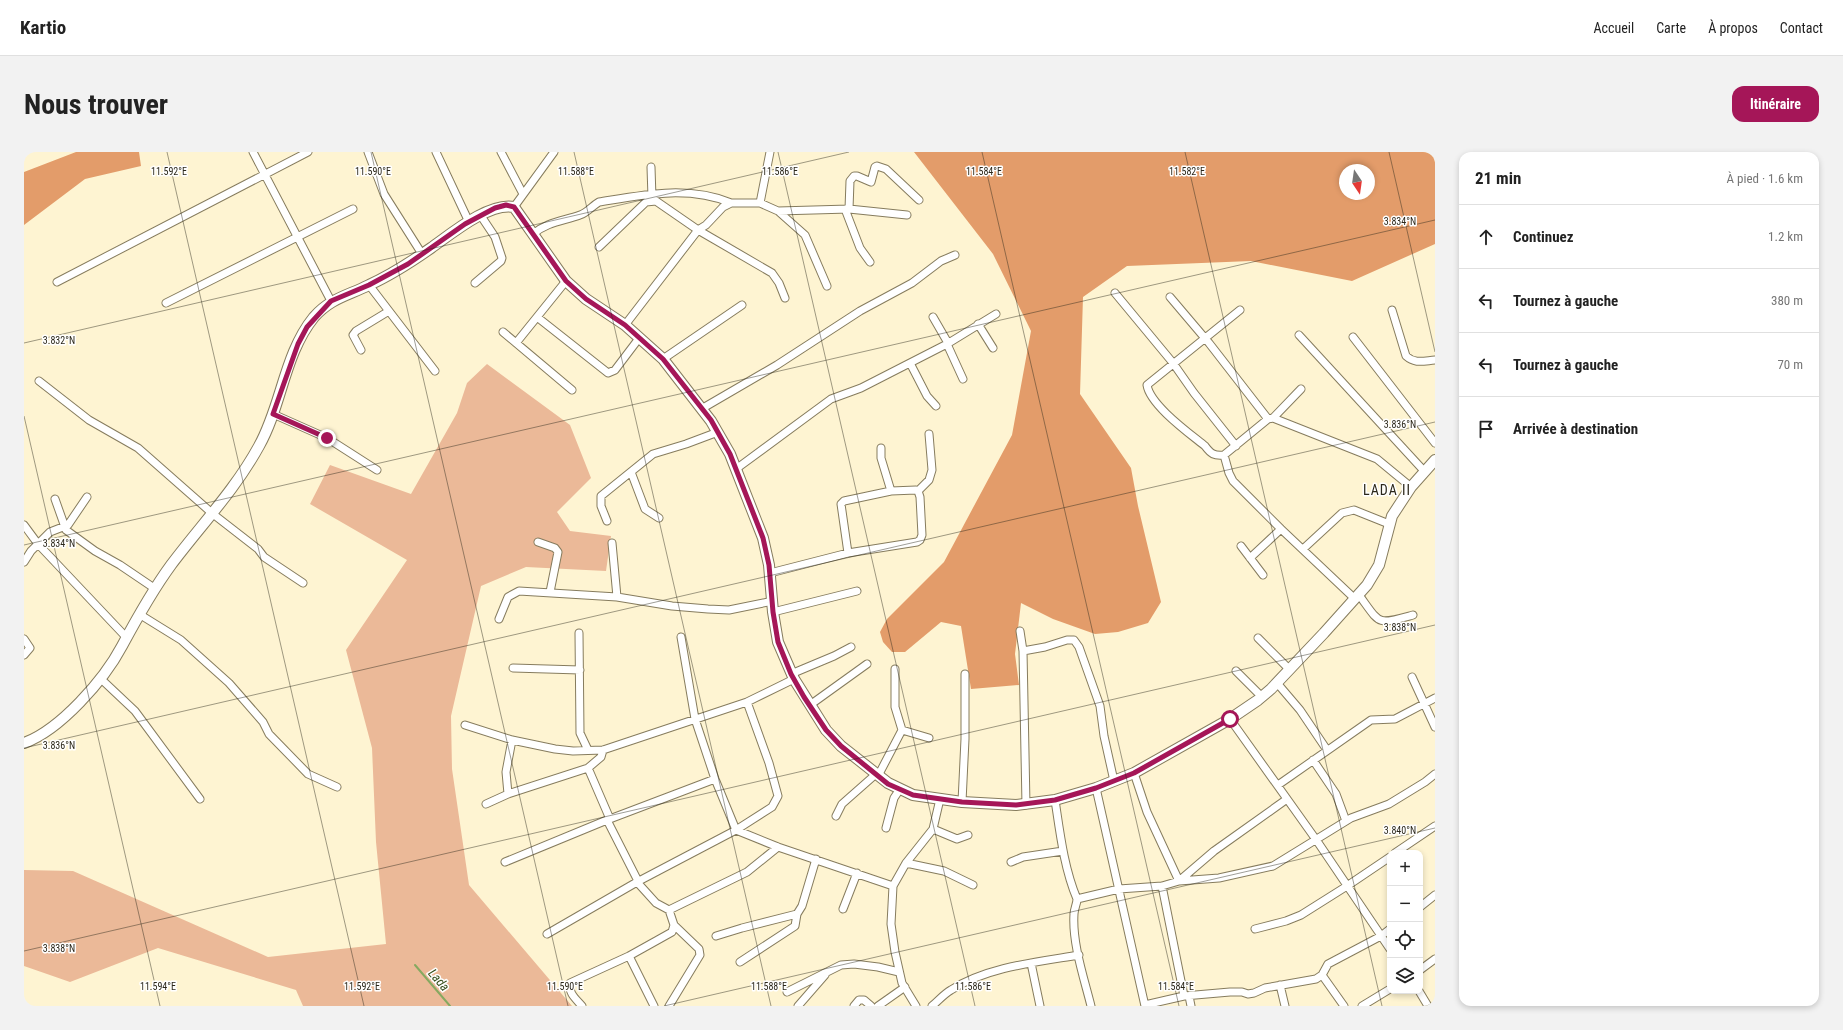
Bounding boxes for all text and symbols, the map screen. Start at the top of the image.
text: Kartio [20,16,66,39]
text: Accueil [1593,20,1634,36]
text: Carte [1656,20,1686,36]
text: À propos [1708,20,1758,36]
text: Contact [1780,20,1823,36]
button: Itinéraire [1732,86,1819,122]
text: Nous trouver [24,88,168,121]
north arrow [1339,164,1375,200]
text: 11.592°E [151,166,187,177]
text: 11.590°E [355,166,391,177]
text: 11.588°E [558,166,594,177]
text: 11.586°E [762,166,798,177]
text: 11.584°E [966,166,1002,177]
text: 11.582°E [1169,166,1205,177]
text: 21 min [1475,168,1521,188]
text: À pied · 1.6 km [1727,171,1803,186]
text: 3.834°N [1384,216,1416,227]
icon: ahead [1475,226,1497,248]
text: Continuez [1513,228,1574,246]
text: 1.2 km [1768,229,1803,244]
icon: left [1475,290,1497,312]
text: Tournez à gauche [1513,292,1618,310]
text: 380 m [1771,293,1803,308]
text: 3.832°N [43,335,75,346]
icon: left [1475,354,1497,376]
text: Tournez à gauche [1513,356,1618,374]
text: 70 m [1777,357,1803,372]
icon: arrive [1475,418,1497,440]
text: 3.836°N [1384,419,1416,430]
text: Arrivée à destination [1513,420,1638,438]
route end [318,429,336,447]
district label: LADA II [1363,482,1411,498]
text: 3.834°N [43,538,75,549]
text: 3.838°N [1384,622,1416,633]
route start [1221,710,1239,728]
text: 3.836°N [43,740,75,751]
text: 3.840°N [1384,825,1416,836]
map controls [1387,850,1423,994]
button: + [1387,850,1423,886]
button: − [1387,886,1423,922]
button: locate [1387,922,1423,958]
text: 3.838°N [43,943,75,954]
button: layers [1387,958,1423,994]
water label: Lada [425,966,453,994]
text: 11.594°E [140,981,176,992]
text: 11.592°E [344,981,380,992]
text: 11.590°E [547,981,583,992]
text: 11.588°E [751,981,787,992]
text: 11.586°E [955,981,991,992]
text: 11.584°E [1158,981,1194,992]

